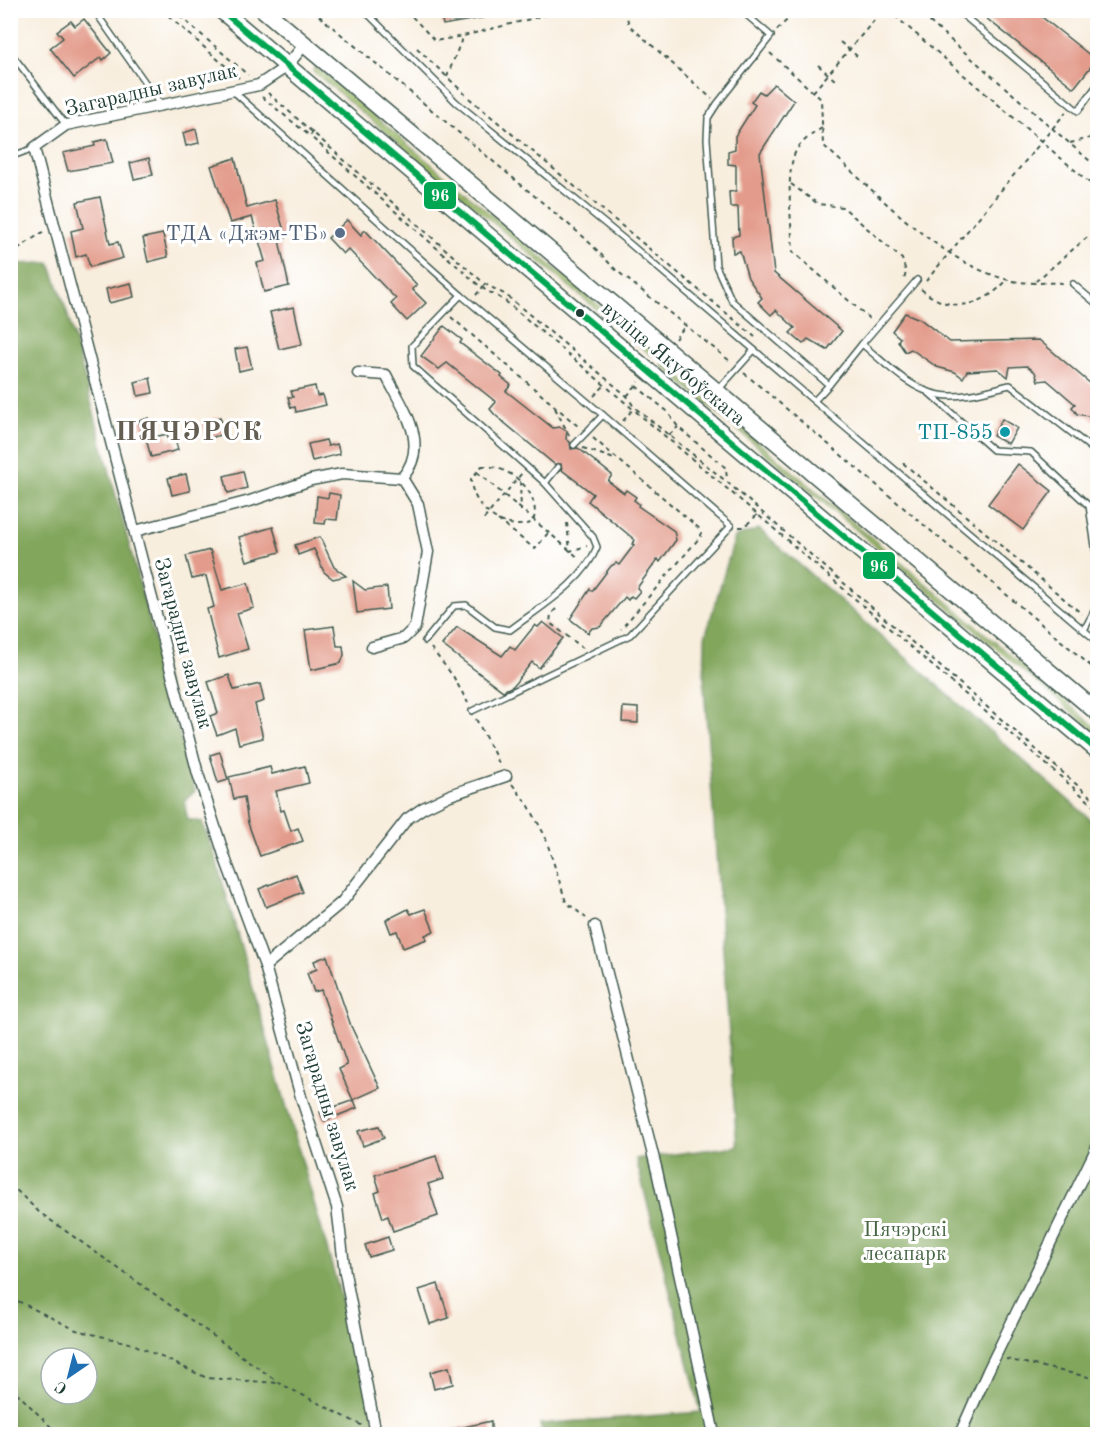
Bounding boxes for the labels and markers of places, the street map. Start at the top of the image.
place label: ТДА «Джэм-ТБ» [166,224,328,245]
marker: ТДА «Джэм-ТБ» [333,226,347,240]
unlabelled marker [574,307,586,319]
place label: ТП-855 [917,423,993,444]
marker: ТП-855 [998,425,1012,439]

